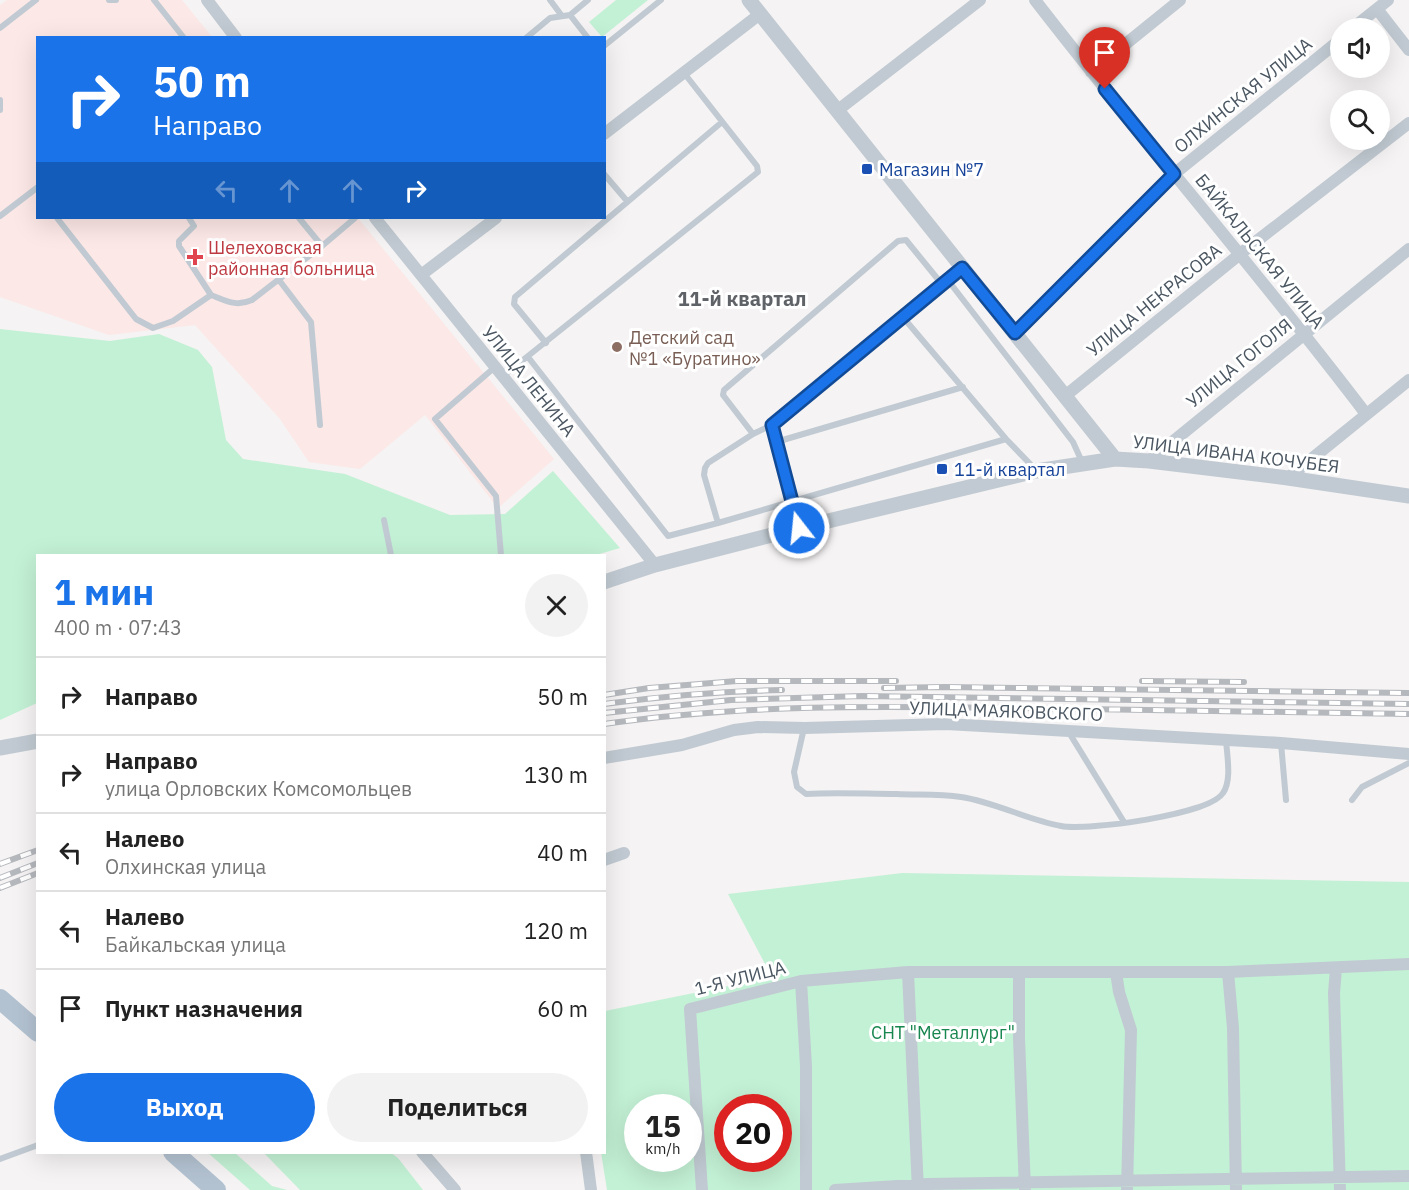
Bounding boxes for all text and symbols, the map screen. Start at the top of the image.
map controls [1330,18,1390,150]
button: sound [1330,18,1390,78]
pin [1079,27,1130,89]
street label: ОЛХИНСКАЯ УЛИЦА [1169,32,1317,158]
icon: arrive [1088,36,1121,69]
text: 50 m [153,54,251,109]
icon: right [54,60,132,138]
button: search [1330,90,1390,150]
text: Направо [153,107,262,142]
place label: Магазин №7 [879,158,984,181]
marker: Магазин №7 [860,162,874,176]
street label: БАЙКАЛЬСКАЯ УЛИЦА [1190,169,1330,333]
icon: left [210,174,243,207]
icon: ahead [273,174,306,207]
icon: ahead [336,174,369,207]
icon: right [399,174,432,207]
place label: Шелеховская районная больница [208,236,375,280]
street label: УЛИЦА НЕКРАСОВА [1082,238,1227,362]
marker: Шелеховская районная больница [186,248,204,266]
district label: 11-й квартал [677,285,807,312]
street label: УЛИЦА ГОГОЛЯ [1181,313,1297,413]
street label: УЛИЦА ЛЕНИНА [477,321,581,442]
place label: Детский сад №1 «Буратино» [629,326,761,370]
marker: Детский сад №1 «Буратино» [610,340,624,354]
street label: УЛИЦА ИВАНА КОЧУБЕЯ [1131,430,1341,478]
place label: 11-й квартал [954,458,1066,481]
marker: 11-й квартал [935,462,949,476]
position arrow [767,496,831,560]
text: 1 мин [54,568,154,615]
button: close [525,574,588,637]
text: 400 m · 07:43 [54,614,182,641]
icon: right [54,680,87,713]
text: Направо [105,682,198,711]
text: 50 m [537,682,588,711]
street label: УЛИЦА МАЯКОВСКОГО [909,696,1103,726]
text: Направо [105,746,198,775]
icon: right [54,758,87,791]
text: 130 m [524,760,588,789]
text: улица Орловских Комсомольцев [105,775,412,802]
text: Налево [105,824,184,853]
icon: left [54,836,87,869]
text: 40 m [537,838,588,867]
text: Олхинская улица [105,853,266,880]
text: Налево [105,902,184,931]
icon: left [54,914,87,947]
text: 120 m [524,916,588,945]
text: Байкальская улица [105,931,286,958]
street label: 1-Я УЛИЦА [692,955,788,1000]
icon: arrive [54,992,87,1025]
text: Пункт назначения [105,994,303,1023]
text: 60 m [537,994,588,1023]
park label: СНТ "Металлург" [871,1021,1015,1044]
button: Выход [54,1073,315,1142]
button: Поделиться [327,1073,588,1142]
speed limit sign: 20 [714,1094,792,1172]
text: 15 [645,1106,681,1145]
text: km/h [645,1139,681,1158]

